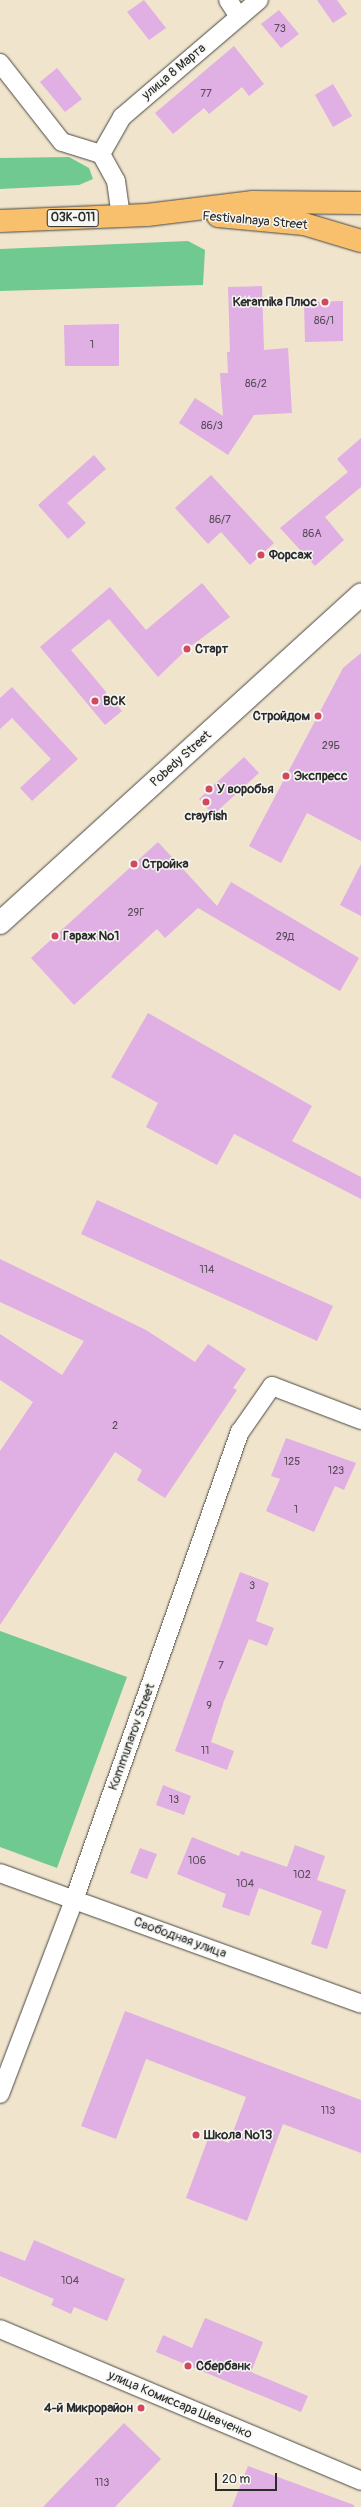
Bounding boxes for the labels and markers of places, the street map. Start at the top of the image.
place label: Keramika Плюс [233,294,317,310]
marker: Keramika Плюс [320,297,330,307]
place label: Форсаж [269,547,312,563]
marker: Форсаж [256,550,266,560]
place label: Старт [195,641,228,657]
marker: Старт [182,644,192,654]
place label: ВСК [103,693,126,709]
marker: ВСК [90,696,100,706]
place label: Стройдом [253,708,310,724]
marker: Стройдом [313,711,323,721]
place label: Экспресс [294,768,347,784]
marker: Экспресс [281,771,291,781]
place label: У воробья [217,781,274,797]
marker: У воробья [204,784,214,794]
marker: crayfish [201,797,211,807]
place label: crayfish [185,808,227,824]
place label: Стройка [142,856,189,872]
marker: Стройка [129,859,139,869]
place label: Гараж №1 [63,928,119,944]
marker: Гараж №1 [50,931,60,941]
place label: Школа №13 [204,2127,272,2143]
marker: Школа №13 [191,2130,201,2140]
place label: Сбербанк [196,2358,251,2374]
marker: Сбербанк [183,2361,193,2371]
place label: 4-й Микрорайон [44,2400,133,2416]
marker: 4-й Микрорайон [136,2403,146,2413]

